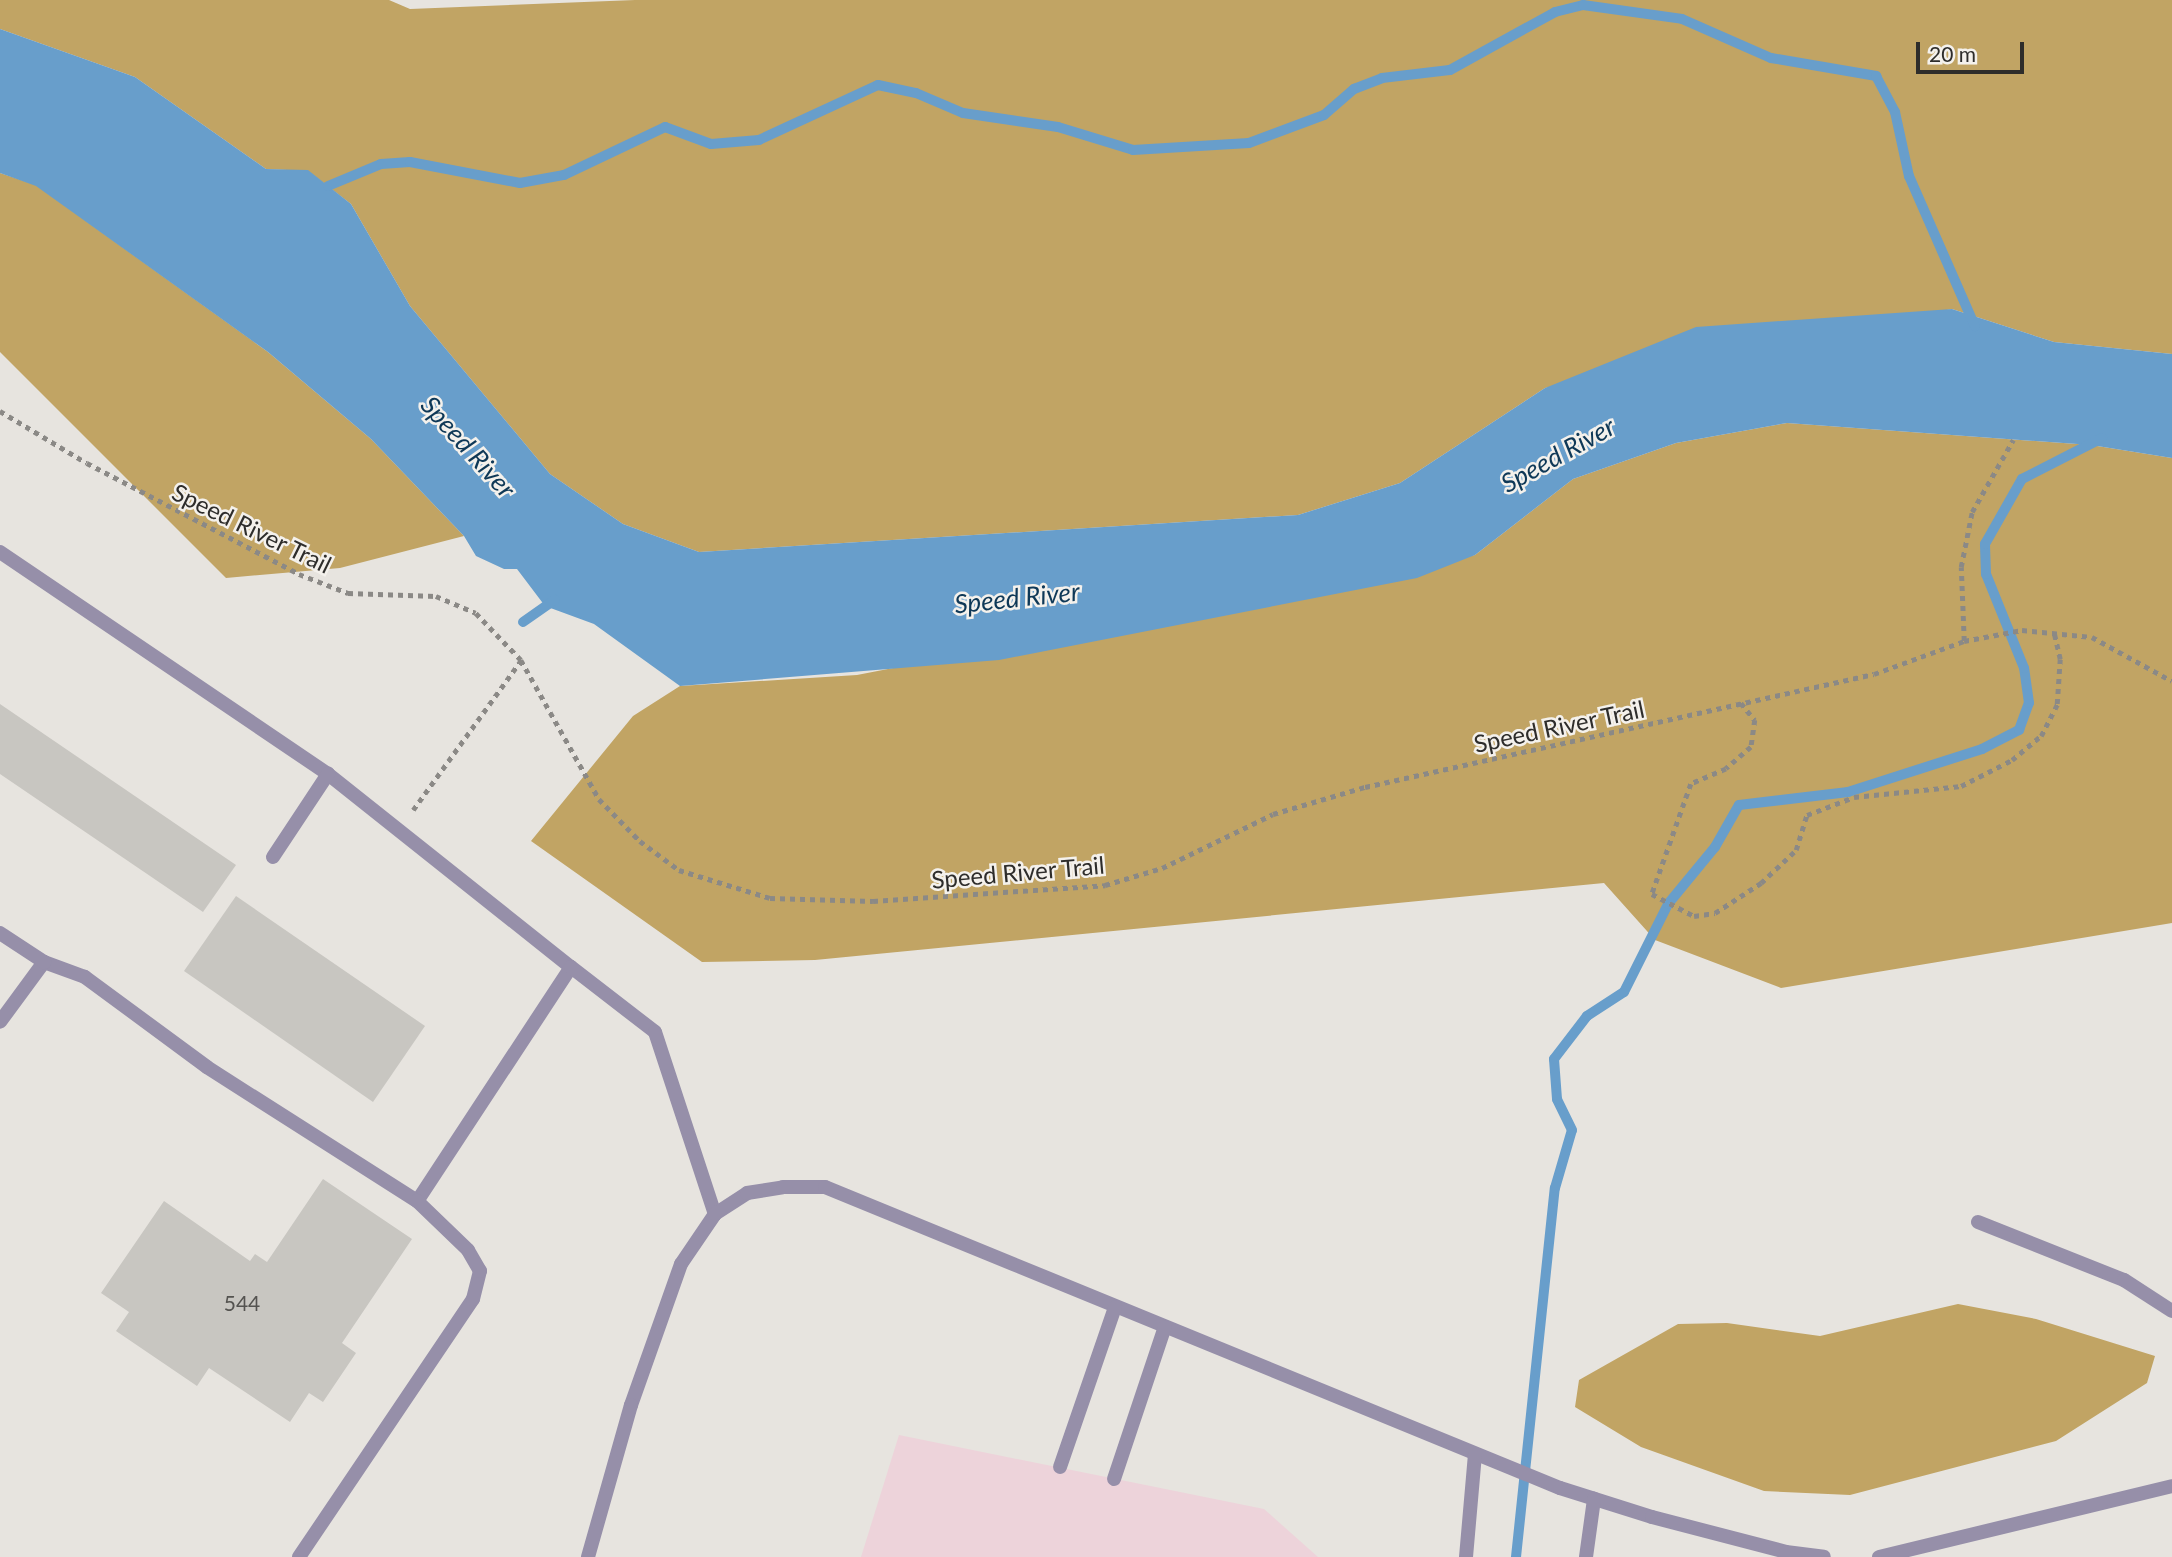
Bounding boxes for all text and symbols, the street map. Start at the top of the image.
scale bar [1920,28,2028,72]
text: 20 m [1929,41,1976,66]
water label: Speed River [414,390,522,504]
water label: Speed River [1495,411,1621,499]
street label: Speed River Trail [167,477,337,579]
water label: Speed River [953,576,1081,620]
street label: Speed River Trail [1471,694,1647,758]
street label: Speed River Trail [930,850,1106,894]
house number: 544 [224,1290,260,1316]

